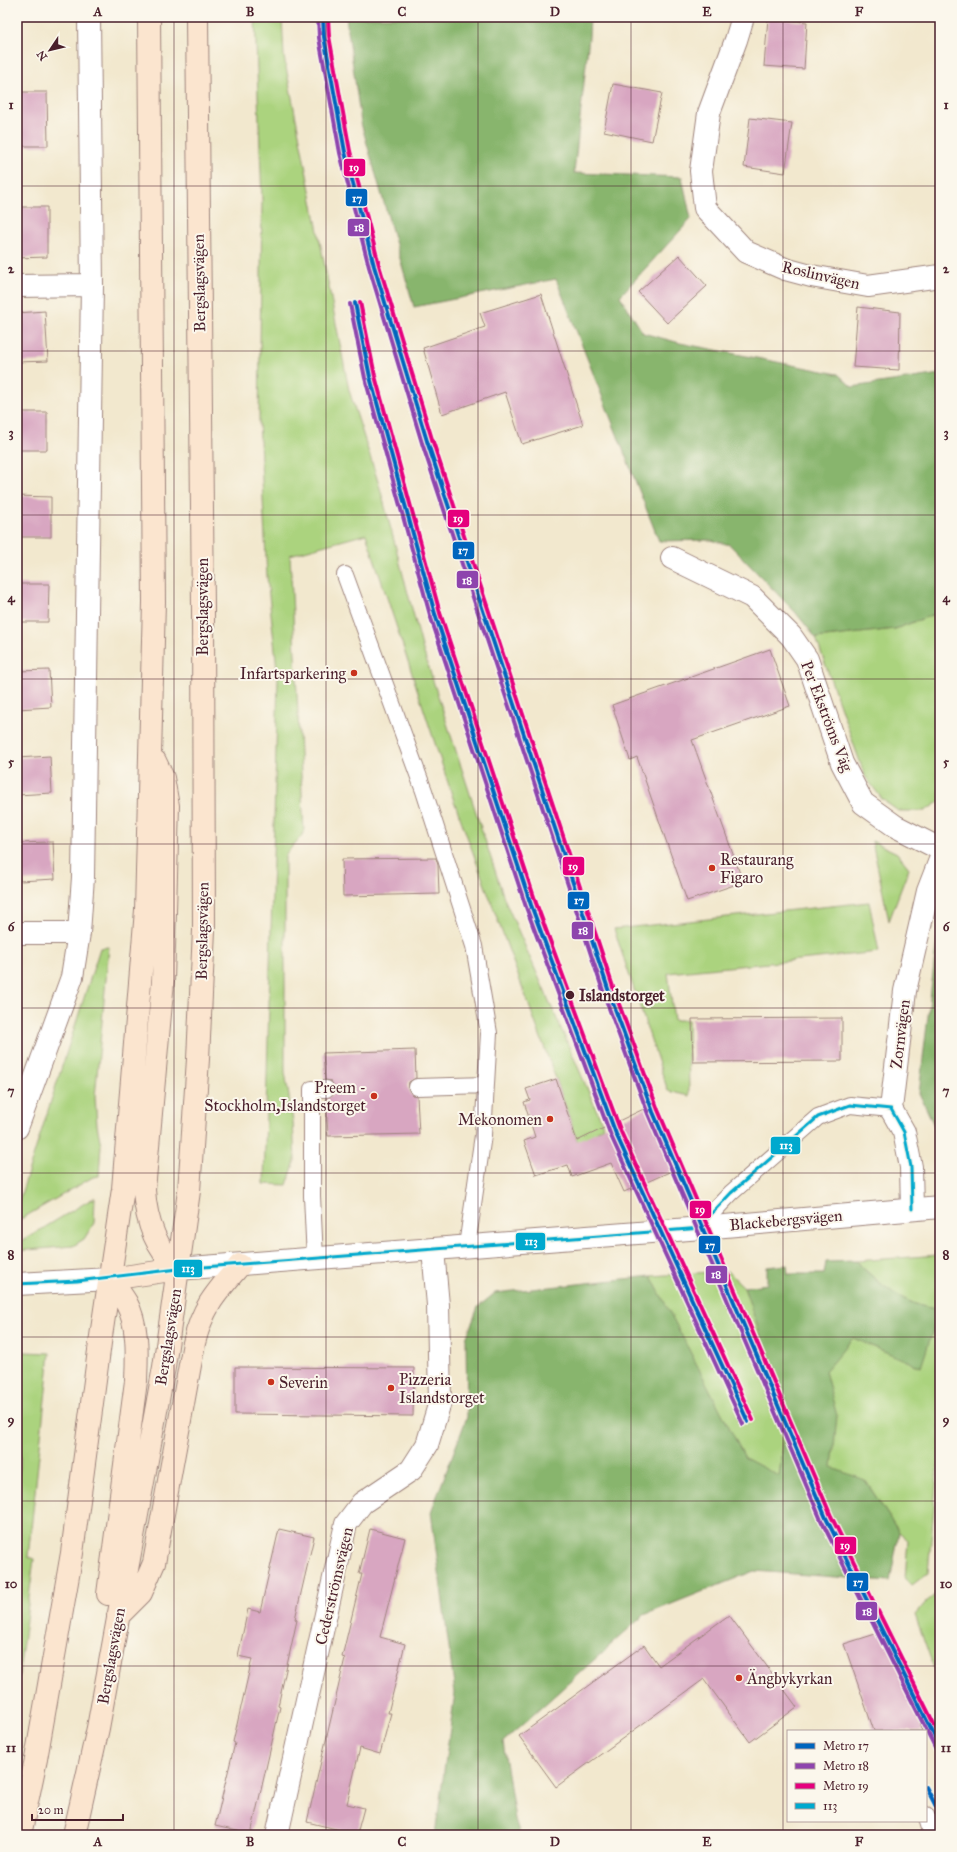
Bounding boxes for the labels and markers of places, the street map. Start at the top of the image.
place label: Infartsparkering [240,664,347,684]
marker: Infartsparkering [349,668,359,678]
place label: Restaurang Figaro [720,850,794,888]
marker: Restaurang Figaro [707,863,717,873]
place label: Islandstorget [579,986,665,1006]
marker: Islandstorget [564,989,576,1001]
place label: Preem - Stockholm,Islandstorget [204,1078,366,1116]
marker: Preem - Stockholm,Islandstorget [369,1091,379,1101]
place label: Mekonomen [458,1110,542,1129]
marker: Mekonomen [545,1114,555,1124]
place label: Pizzeria Islandstorget [399,1370,485,1408]
place label: Severin [279,1373,328,1392]
marker: Severin [266,1377,276,1387]
marker: Pizzeria Islandstorget [386,1383,396,1393]
place label: Ängbykyrkan [746,1668,833,1689]
marker: Ängbykyrkan [734,1673,744,1683]

